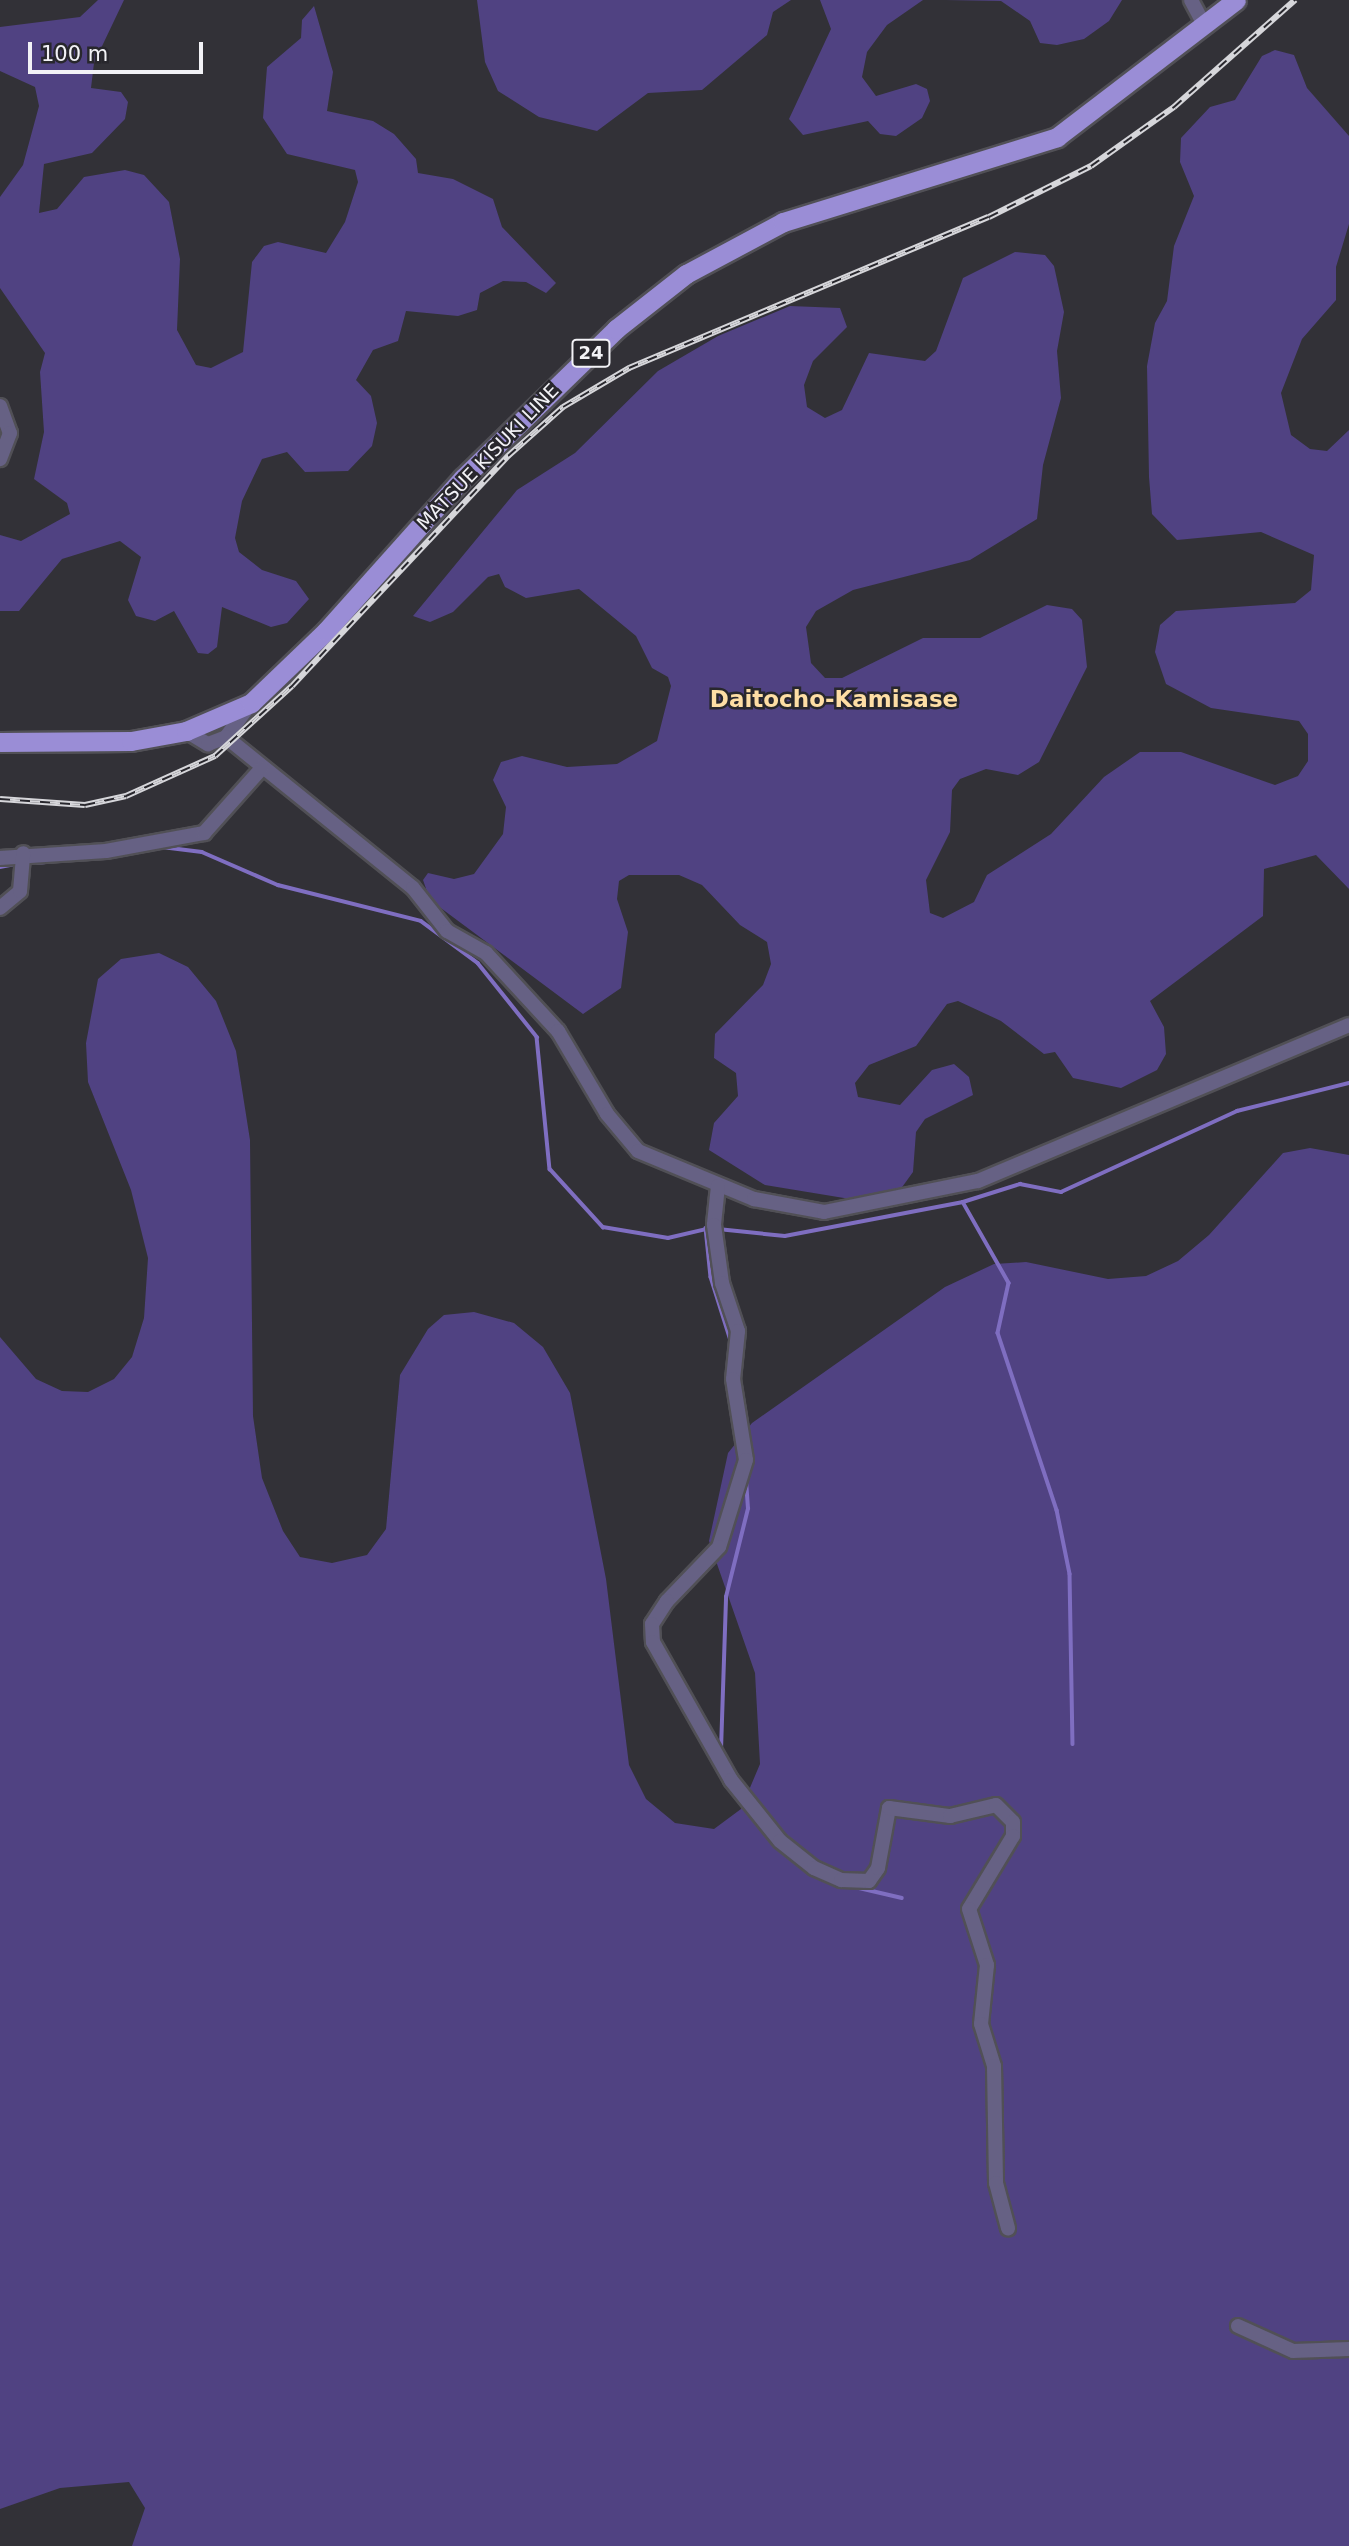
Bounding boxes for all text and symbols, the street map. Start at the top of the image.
scale bar [32,28,206,72]
text: 100 m [41,42,108,66]
road number: 24 [570,338,612,368]
street label: MATSUE KISUKI LINE [412,379,564,535]
district label: Daitocho-Kamisase [710,685,958,713]

